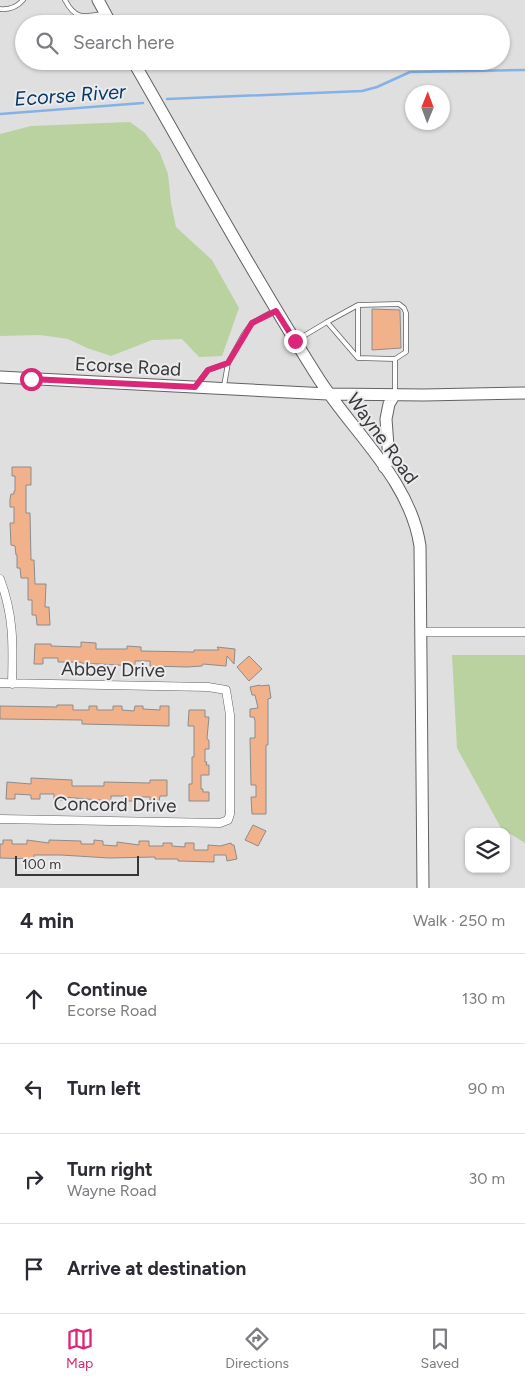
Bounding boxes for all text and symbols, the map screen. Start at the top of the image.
search box [15,15,510,70]
icon: search [33,29,61,57]
text: Search here [73,31,175,54]
water label: Ecorse River [14,79,128,111]
north arrow [405,85,450,130]
route end [284,330,307,353]
street label: Ecorse Road [74,352,182,381]
route start [20,368,43,391]
street label: Wayne Road [342,388,423,488]
street label: Abbey Drive [61,657,165,682]
street label: Concord Drive [53,792,177,817]
map controls [465,828,510,873]
button: layers [465,828,510,873]
scale bar [15,853,139,876]
text: 100 m [22,856,61,873]
text: 4 min [20,908,74,933]
text: Walk · 250 m [413,911,505,930]
text: Continue [67,978,147,1001]
icon: ahead [20,985,48,1013]
text: 130 m [462,989,505,1008]
text: Ecorse Road [67,1001,157,1020]
icon: left [20,1075,48,1103]
text: Turn left [67,1077,141,1100]
text: 90 m [468,1079,505,1098]
text: Turn right [67,1158,153,1181]
icon: right [20,1165,48,1193]
text: 30 m [468,1169,505,1188]
text: Wayne Road [67,1181,157,1200]
icon: arrive [20,1255,48,1283]
text: Arrive at destination [67,1257,246,1280]
tab: Map [66,1325,94,1372]
tab: Directions [225,1325,289,1372]
tab: Saved [421,1325,459,1372]

